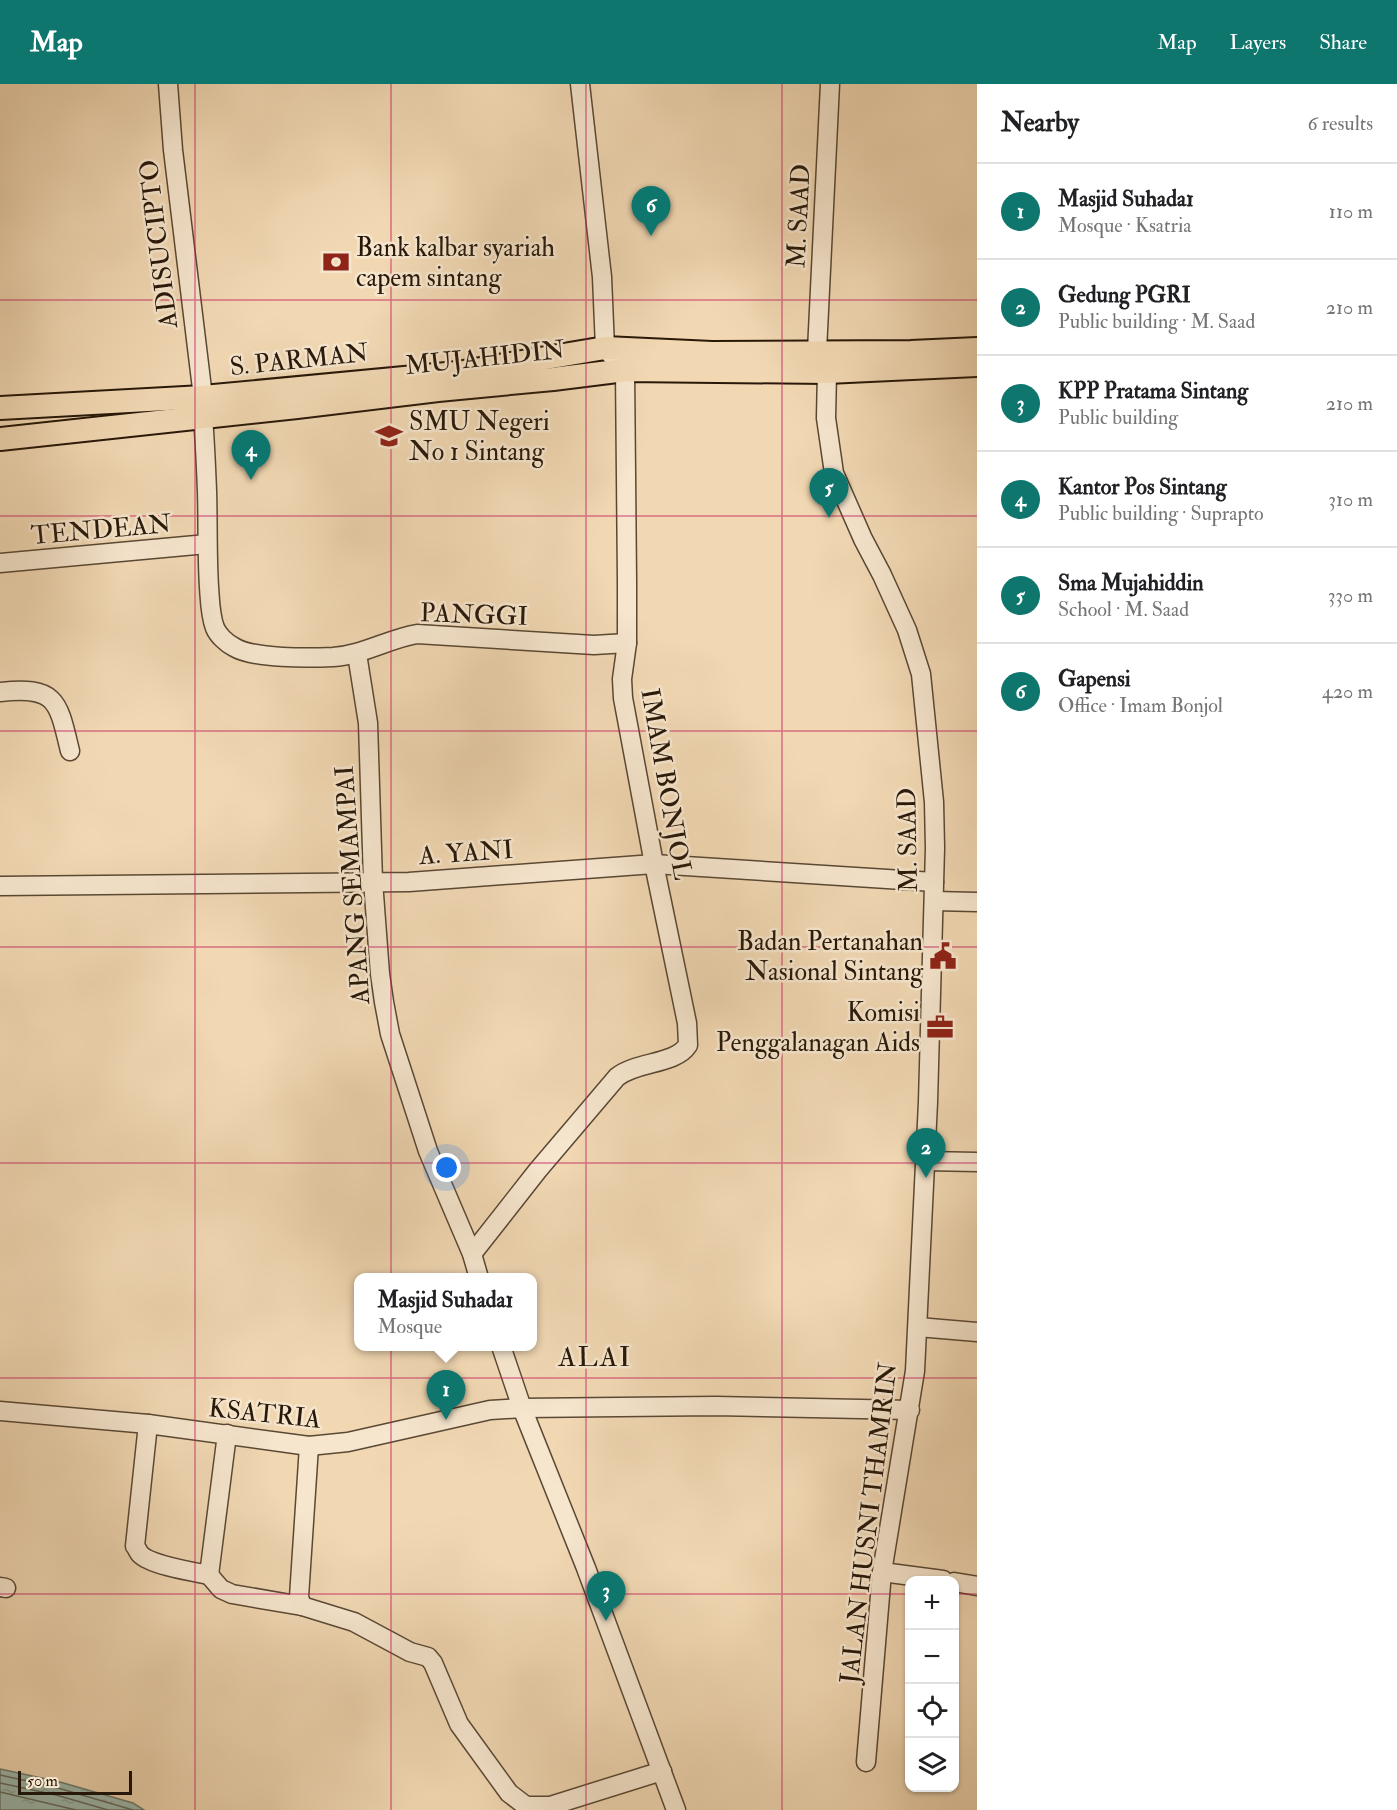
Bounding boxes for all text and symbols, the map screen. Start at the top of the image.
text: Map [30,25,83,60]
text: Map [1157,29,1197,56]
text: Layers [1230,29,1286,56]
text: Share [1319,29,1367,56]
text: Nearby [1001,107,1079,139]
text: 6 results [1307,111,1373,136]
street label: ADISUCIPTO [133,158,185,331]
street label: M. SAAD [780,163,818,269]
text: Masjid Suhada1 [1058,185,1194,213]
pin: 6 [632,186,670,236]
text: 1 [1017,199,1024,224]
text: 110 m [1329,199,1373,224]
text: Mosque · Ksatria [1058,213,1191,238]
place label: Bank kalbar syariah capem sintang [356,232,555,295]
bank icon: Bank kalbar syariah capem sintang [321,247,351,277]
text: Gedung PGRI [1058,281,1191,309]
text: 2 [1015,295,1026,320]
text: 210 m [1326,295,1373,320]
text: Public building · M. Saad [1058,309,1255,334]
street label: MUJAHIDIN [404,334,567,382]
street label: S. PARMAN [228,337,371,383]
text: KPP Pratama Sintang [1058,377,1248,405]
text: 3 [1017,391,1024,416]
text: 210 m [1326,391,1373,416]
text: Public building [1058,405,1178,430]
place label: SMU Negeri No 1 Sintang [409,406,550,468]
school or university icon: SMU Negeri No 1 Sintang [374,421,404,451]
pin: 4 [232,430,270,480]
pin: 5 [810,468,848,518]
text: Kantor Pos Sintang [1058,473,1227,501]
text: 4 [1015,487,1026,512]
text: 310 m [1328,487,1373,512]
text: Public building · Suprapto [1058,501,1264,526]
street label: TENDEAN [30,508,173,552]
text: Sma Mujahiddin [1058,569,1204,597]
text: 5 [1016,583,1025,608]
text: 330 m [1328,583,1373,608]
street label: PANGGI [419,597,529,633]
text: School · M. Saad [1058,597,1189,622]
text: Gapensi [1058,665,1131,693]
text: 6 [1015,679,1026,704]
text: 420 m [1322,679,1373,704]
street label: IMAM BONJOL [633,686,699,883]
text: Office · Imam Bonjol [1058,693,1223,718]
street label: APANG SEMAMPAI [329,765,377,1006]
street label: M. SAAD [891,788,925,892]
street label: A. YANI [417,834,514,872]
place label: Badan Pertanahan Nasional Sintang [737,926,924,988]
public building icon: Badan Pertanahan Nasional Sintang [928,941,958,971]
place label: Komisi Penggalanagan Aids [716,997,920,1059]
office icon: Komisi Penggalanagan Aids [925,1012,955,1042]
pin: 2 [906,1128,946,1178]
your location [432,1153,461,1182]
popup [354,1273,537,1351]
text: Masjid Suhada1 [378,1286,513,1314]
text: Mosque [378,1314,442,1339]
district label: ALAI [557,1340,632,1375]
street label: JALAN HUSNI THAMRIN [833,1360,905,1686]
pin: 1 [426,1370,466,1420]
street label: KSATRIA [207,1392,323,1436]
pin: 3 [586,1572,626,1621]
map controls [905,1576,959,1792]
button: + [905,1576,959,1630]
button: − [905,1630,959,1684]
button: locate [905,1684,959,1738]
button: layers [905,1738,959,1792]
scale bar [18,1768,132,1796]
text: 50 m [27,1771,58,1791]

